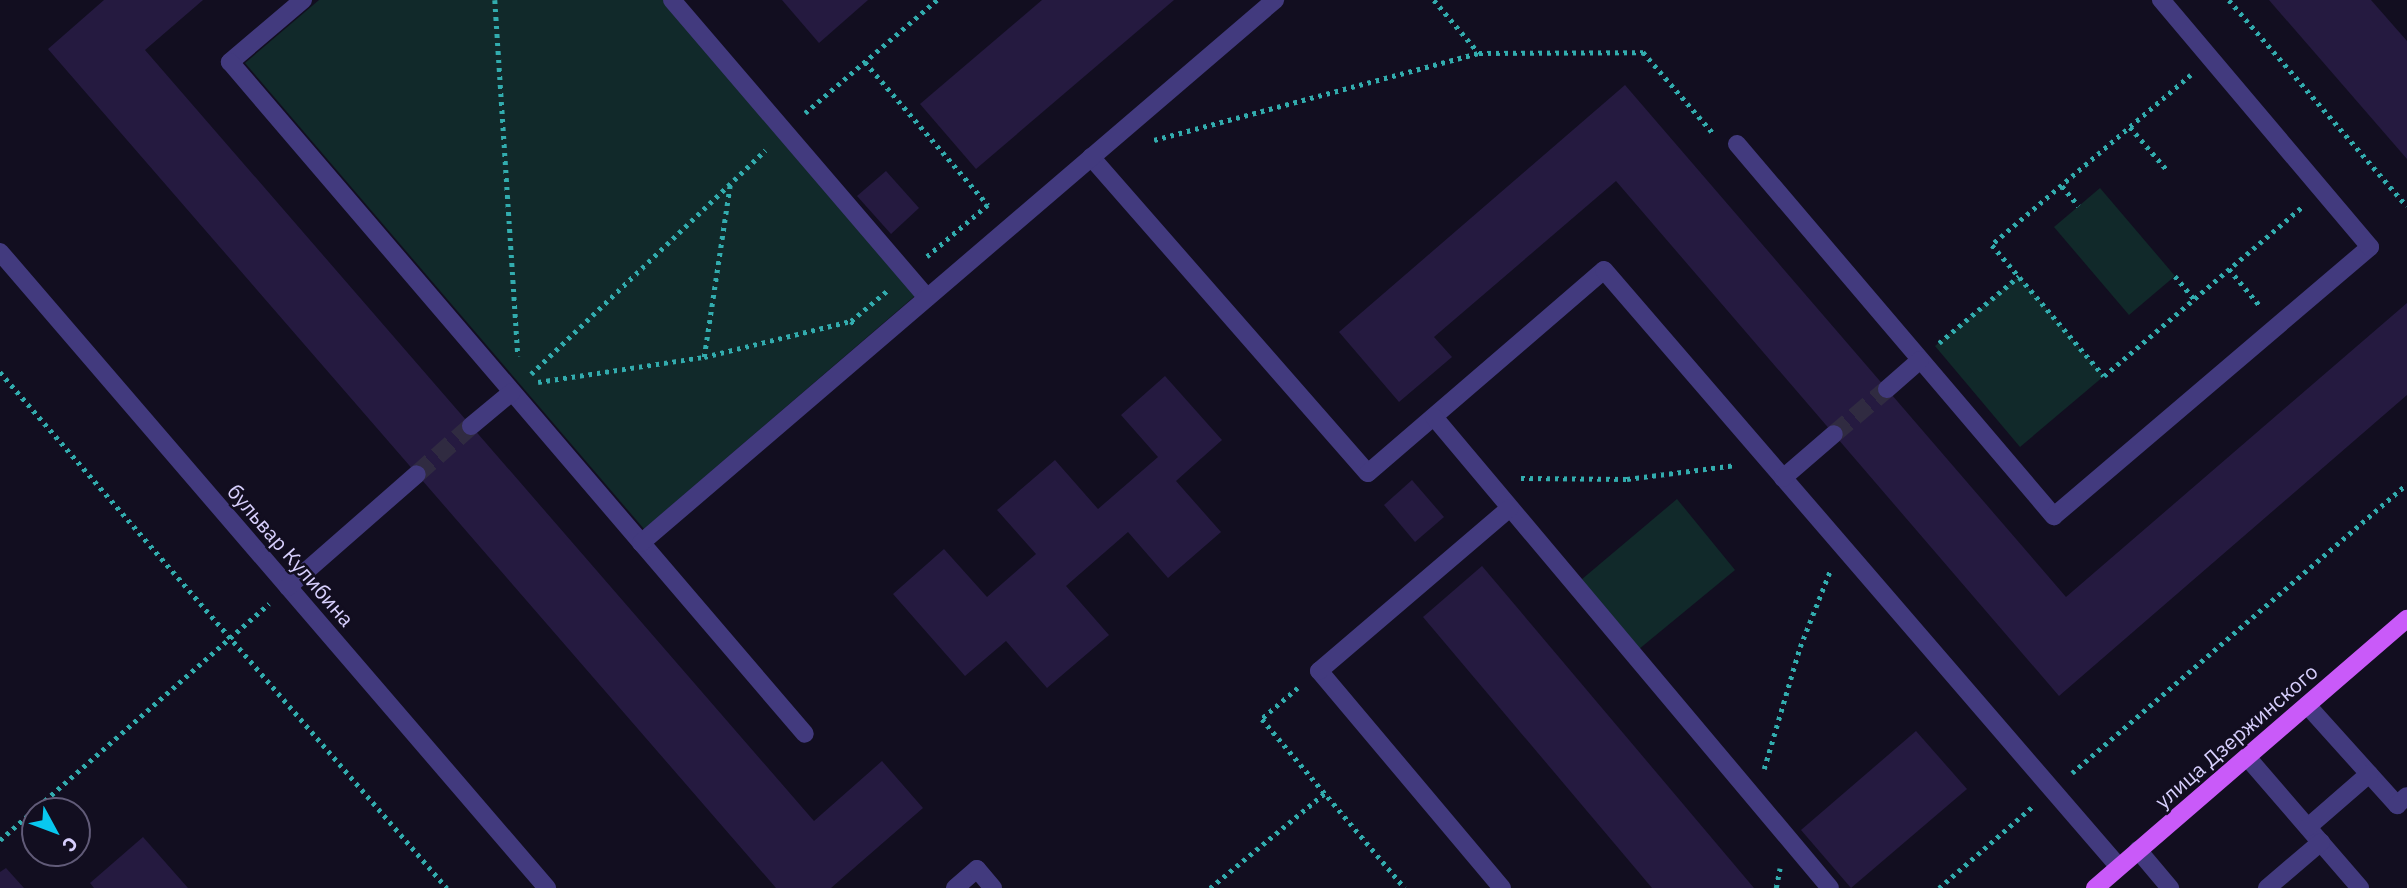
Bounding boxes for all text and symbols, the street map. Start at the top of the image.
street label: бульвар Кулибина [222,479,360,631]
street label: улица Дзержинского [2150,659,2322,813]
north arrow [21,797,91,867]
text: С [57,832,83,857]

